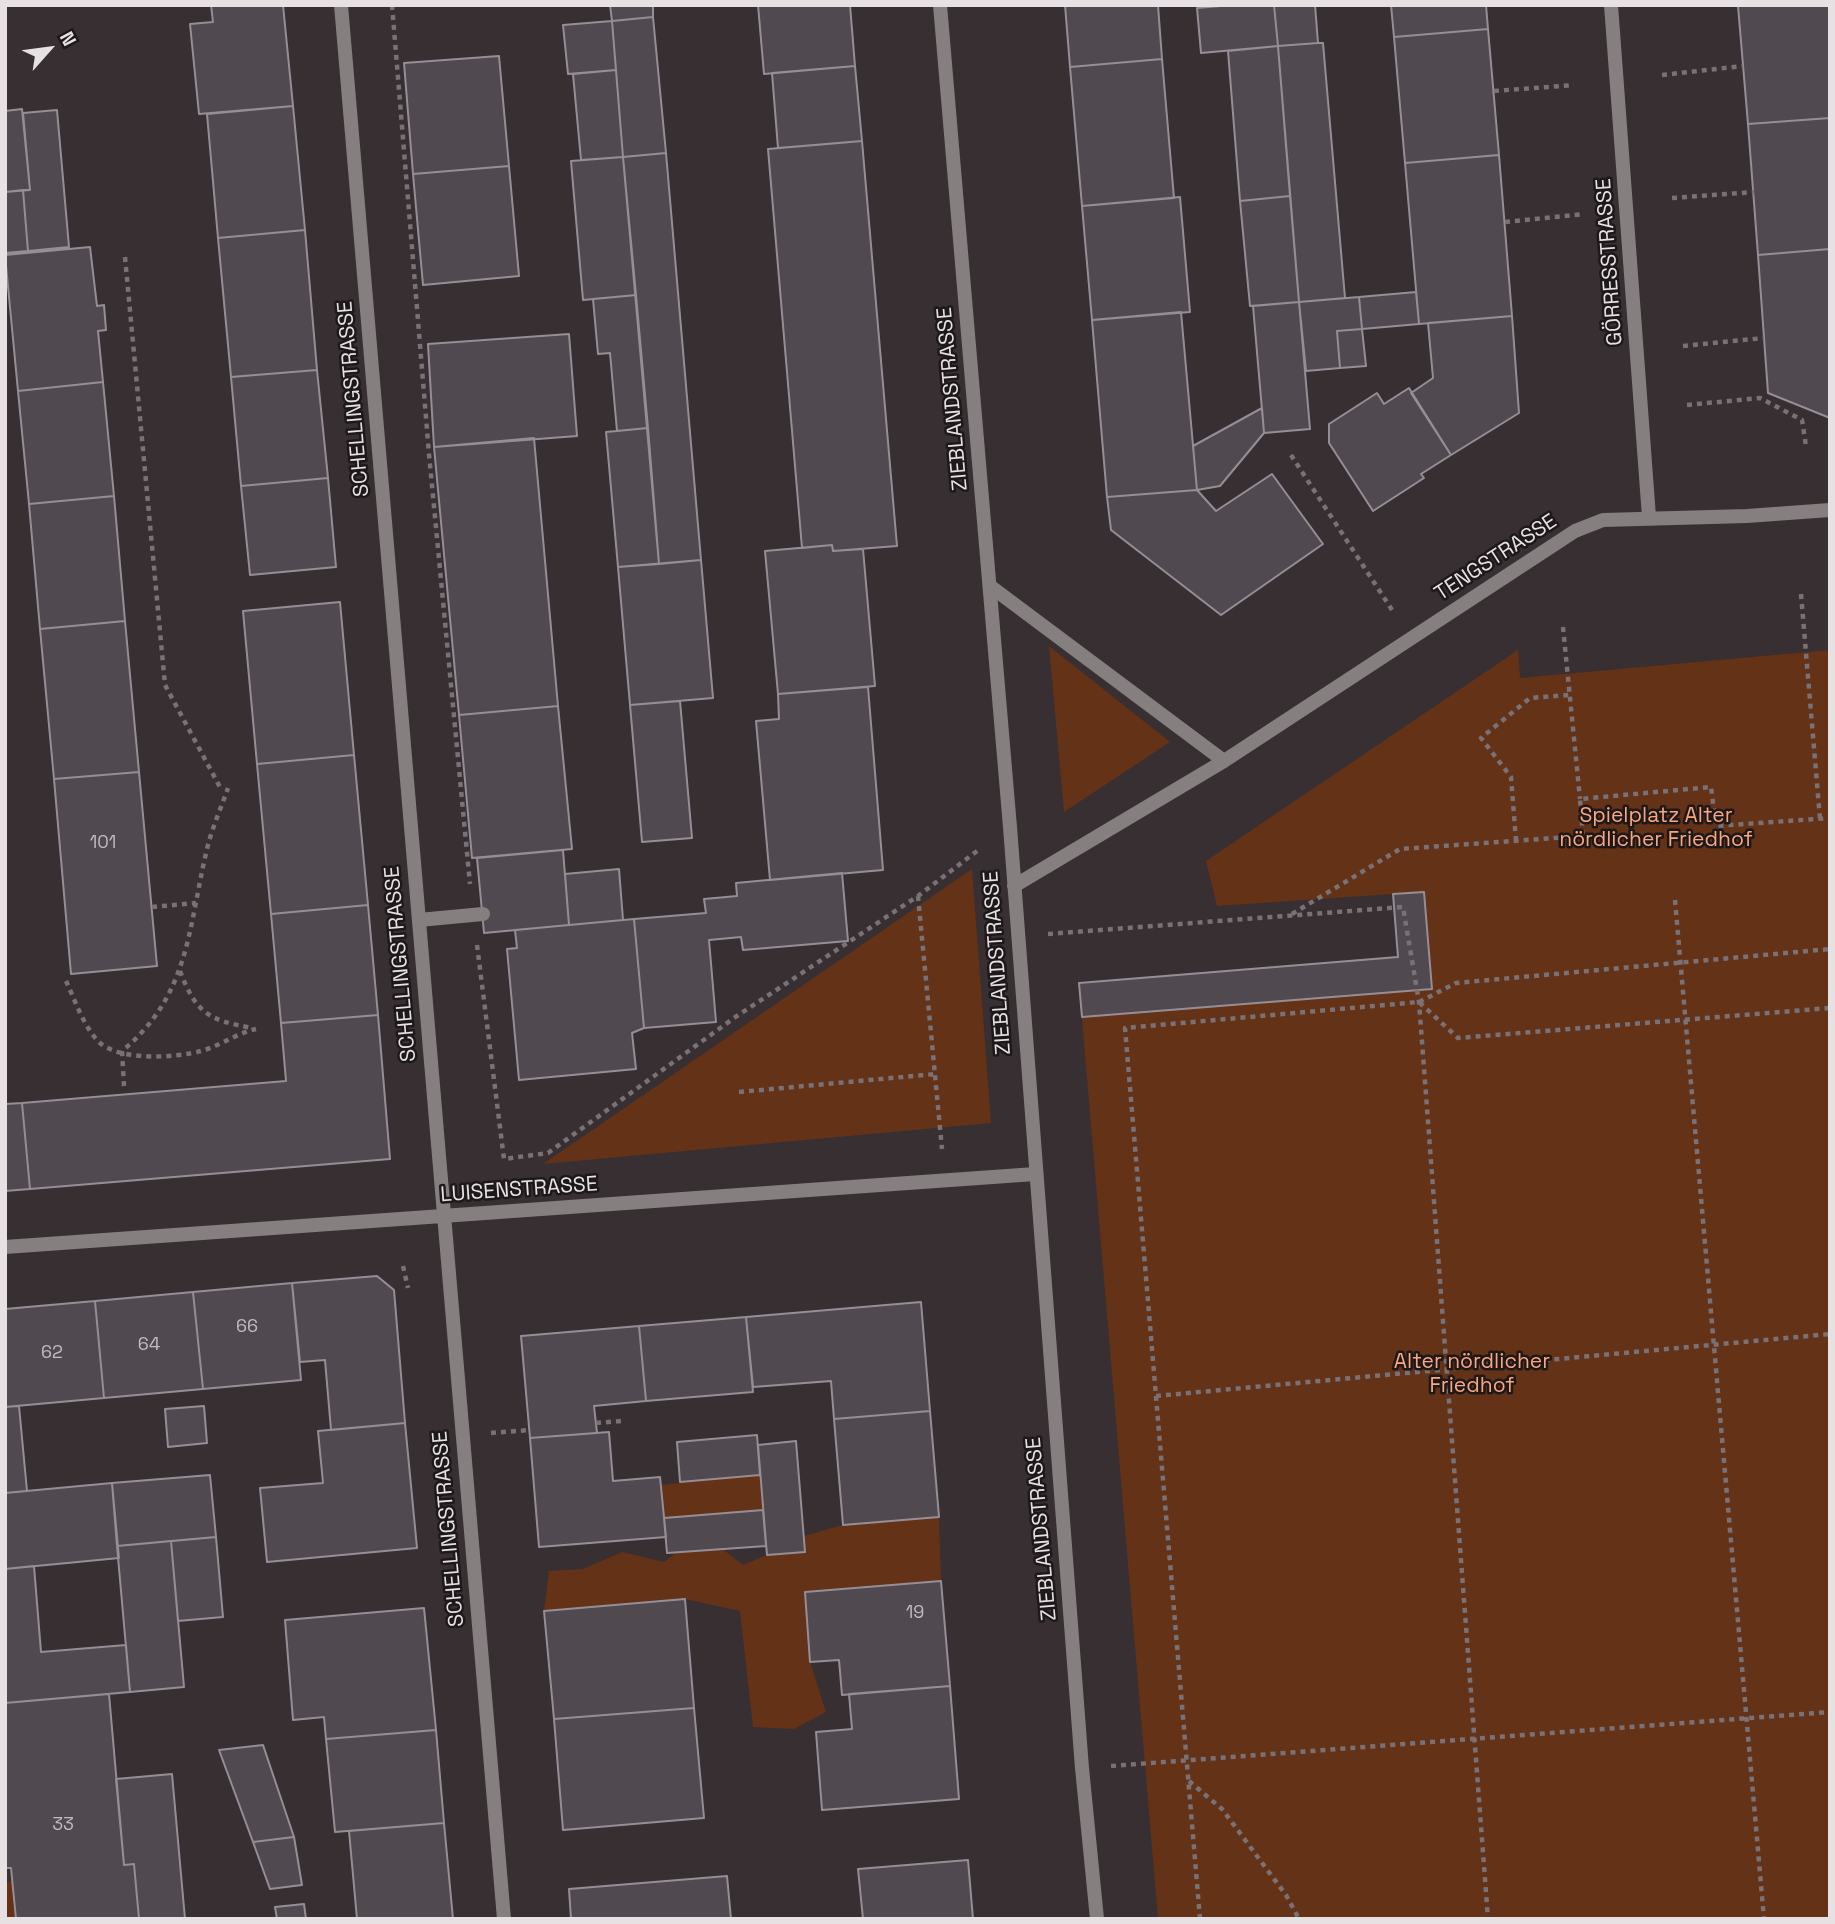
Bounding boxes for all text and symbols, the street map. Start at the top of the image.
north arrow [14,14,84,84]
text: N [54,27,82,50]
street label: GÖRRESSTRASSE [1592,177,1628,347]
street label: SCHELLINGSTRASSE [333,300,375,498]
street label: ZIEBLANDSTRASSE [932,306,974,492]
street label: TENGSTRASSE [1430,509,1562,607]
park label: Spielplatz Alter nördlicher Friedhof [1559,803,1753,853]
house number: 101 [90,832,116,854]
street label: SCHELLINGSTRASSE [380,865,422,1063]
street label: ZIEBLANDSTRASSE [979,870,1017,1056]
street label: LUISENSTRASSE [440,1172,598,1208]
house number: 66 [236,1316,258,1338]
house number: 64 [138,1334,160,1356]
house number: 62 [41,1342,63,1364]
park label: Alter nördlicher Friedhof [1394,1349,1550,1399]
street label: SCHELLINGSTRASSE [428,1430,470,1628]
street label: ZIEBLANDSTRASSE [1021,1436,1063,1622]
house number: 19 [906,1602,924,1624]
house number: 33 [52,1814,74,1836]

